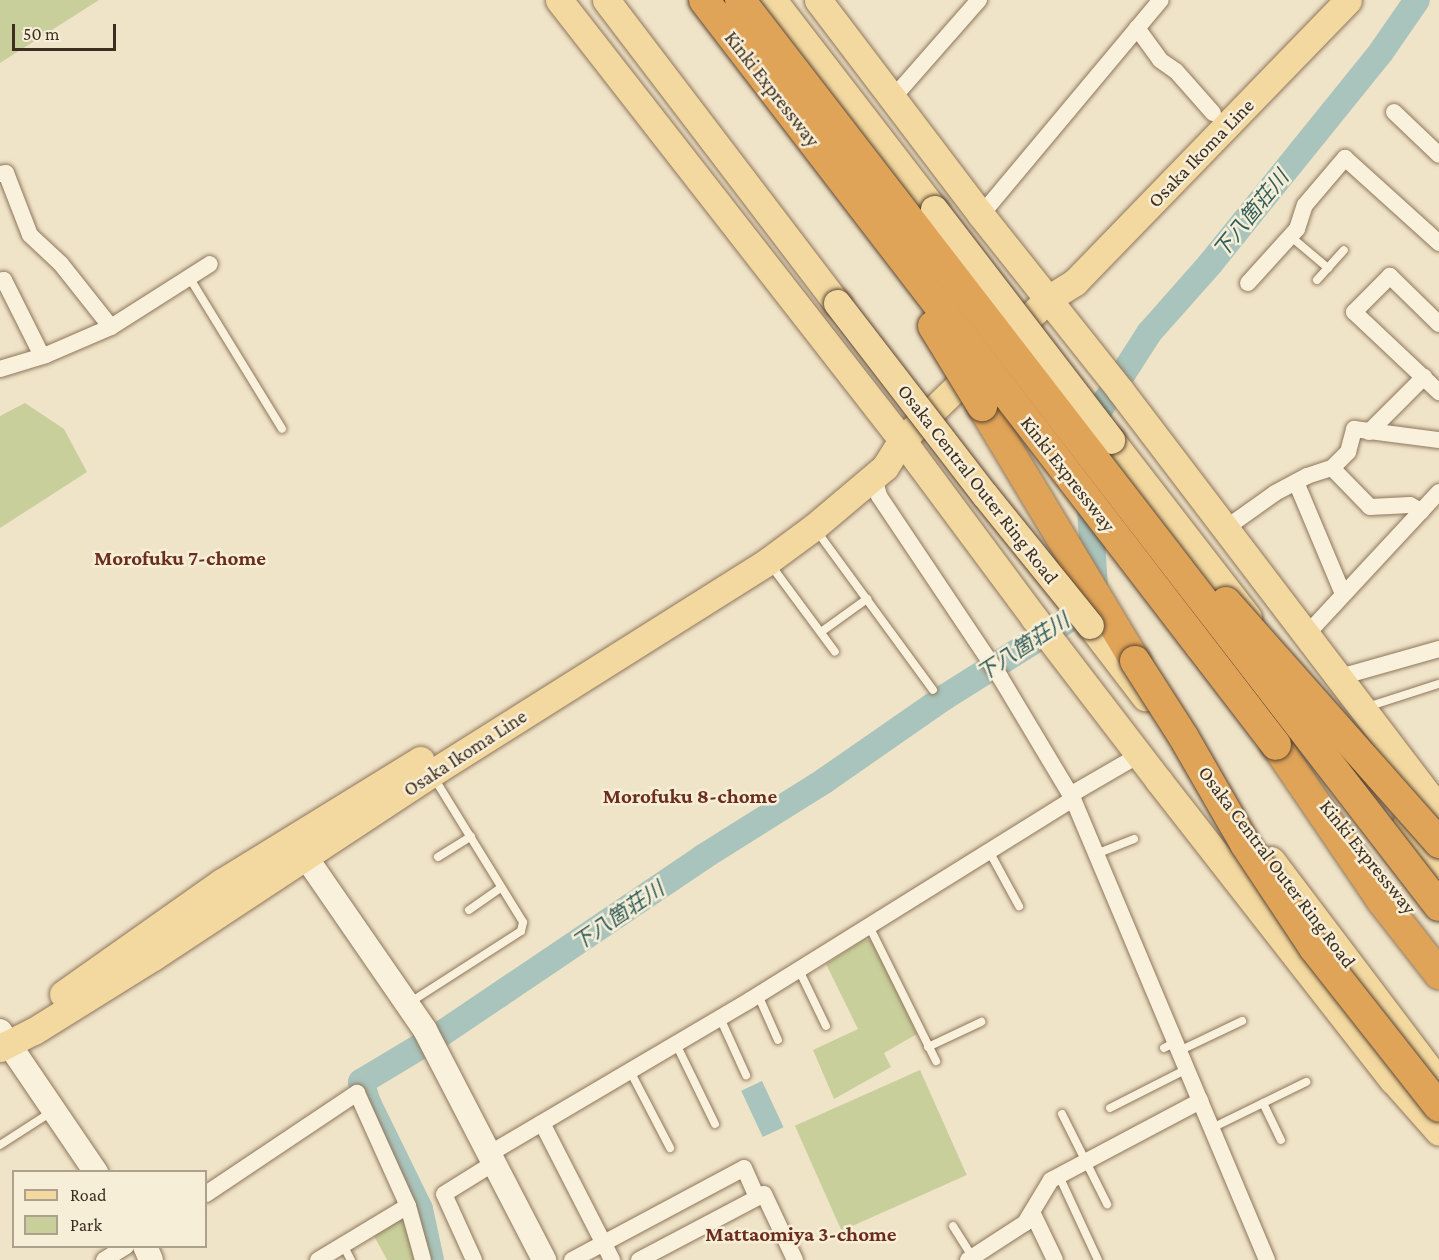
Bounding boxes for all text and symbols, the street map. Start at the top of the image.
scale bar [15,12,118,50]
text: 50 m [23,24,60,44]
street label: Kinki Expressway [719,26,825,152]
street label: Osaka Ikoma Line [1143,94,1259,212]
water label: 下八箇荘川 [1208,165,1294,263]
street label: Osaka Central Outer Ring Road [893,379,1063,589]
street label: Kinki Expressway [1015,411,1121,537]
district label: Morofuku 7-chome [94,545,266,571]
water label: 下八箇荘川 [972,608,1074,686]
street label: Osaka Ikoma Line [399,704,531,802]
street label: Osaka Central Outer Ring Road [1193,761,1361,973]
district label: Morofuku 8-chome [603,783,777,809]
street label: Kinki Expressway [1314,795,1422,919]
water label: 下八箇荘川 [567,876,669,956]
legend [12,1170,207,1248]
text: Road [70,1185,107,1205]
text: Park [70,1215,102,1235]
district label: Mattaomiya 3-chome [705,1221,897,1247]

